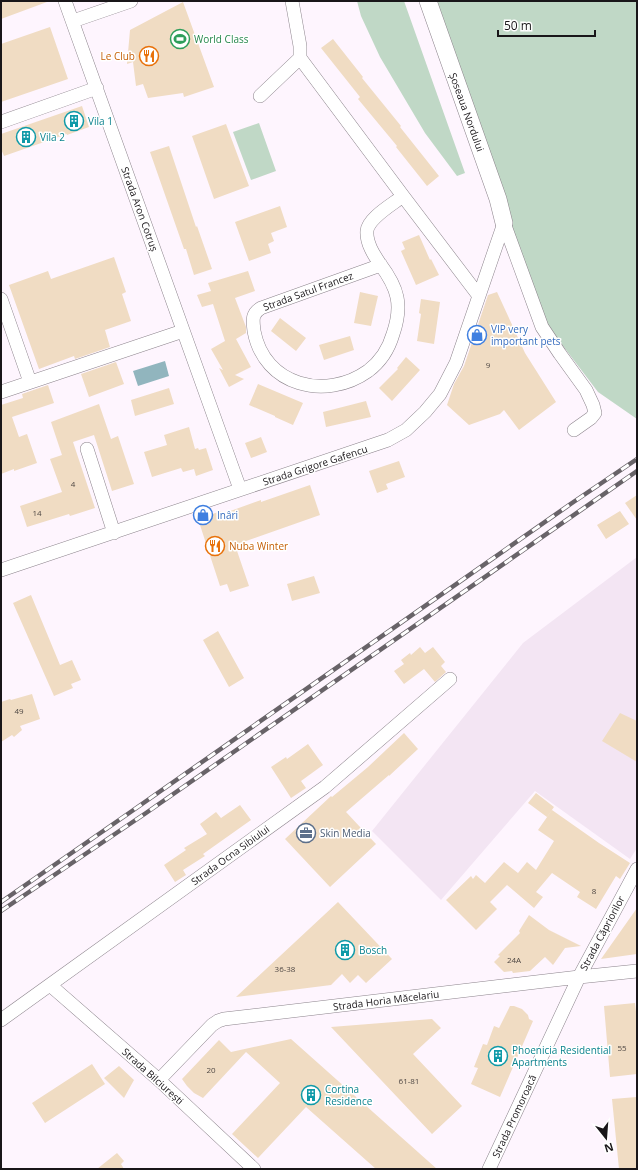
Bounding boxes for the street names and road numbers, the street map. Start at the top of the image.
street label: Șoseaua Nordului [446,71,488,153]
street label: Strada Aron Cotruș [118,165,162,253]
street label: Strada Satul Francez [261,268,355,314]
street label: Strada Grigore Gafencu [261,441,369,489]
street label: Strada Ocna Sibiului [188,822,272,888]
street label: Strada Căpriorilor [576,893,628,973]
street label: Strada Horia Măcelariu [332,987,440,1013]
street label: Strada Bilciurești [119,1045,187,1107]
street label: Strada Promoroacă [489,1072,539,1160]

